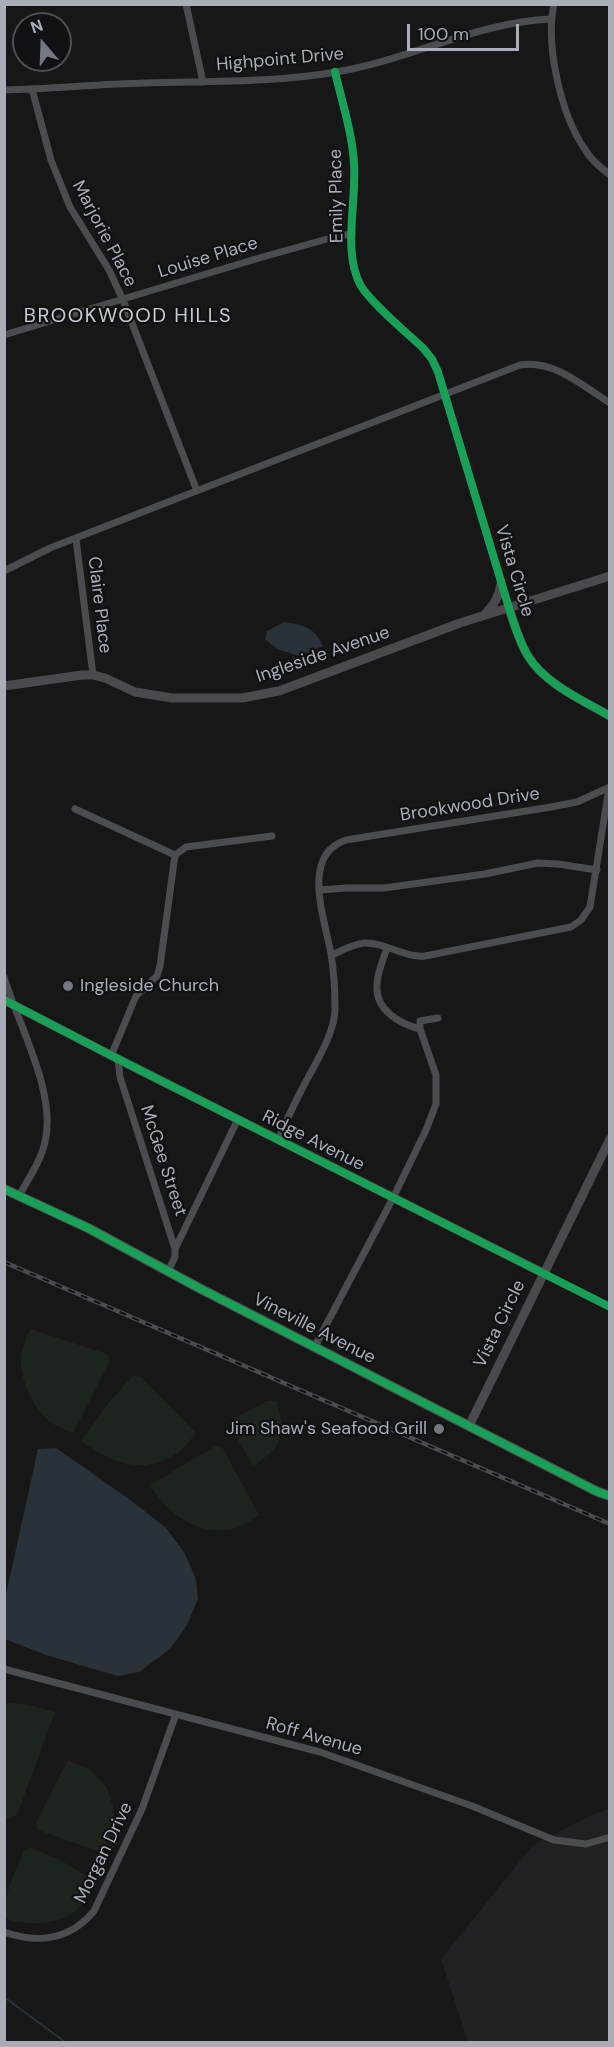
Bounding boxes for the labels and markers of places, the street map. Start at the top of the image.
place label: Ingleside Church [80,975,219,997]
marker: Ingleside Church [61,979,75,993]
place label: Jim Shaw's Seafood Grill [226,1418,427,1440]
marker: Jim Shaw's Seafood Grill [432,1422,446,1436]

